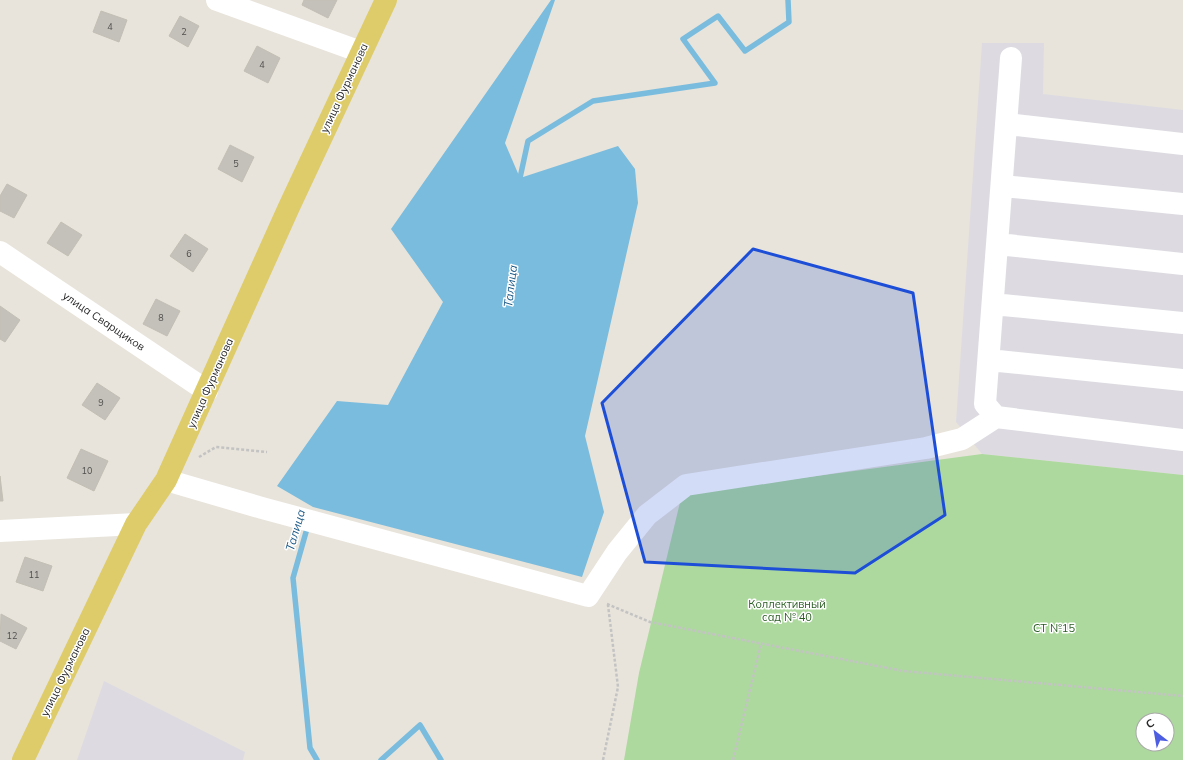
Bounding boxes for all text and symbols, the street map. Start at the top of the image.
house number: 4 [107,21,113,32]
house number: 2 [181,26,187,37]
street label: улица Фурманова [317,41,371,135]
house number: 4 [259,59,265,70]
house number: 5 [233,158,239,169]
house number: 6 [186,248,192,259]
water label: Талица [500,264,520,308]
street label: улица Сварщиков [60,288,148,354]
house number: 8 [158,312,164,323]
street label: улица Фурманова [184,336,236,430]
house number: 9 [98,397,104,408]
house number: 10 [82,465,92,476]
water label: Талица [282,508,308,552]
house number: 11 [29,569,39,580]
park label: Коллективный сад № 40 [748,597,826,624]
park label: СТ №15 [1033,621,1075,635]
street label: улица Фурманова [37,625,93,719]
house number: 12 [7,630,17,641]
north arrow [1135,712,1175,752]
text: С [1143,715,1157,731]

